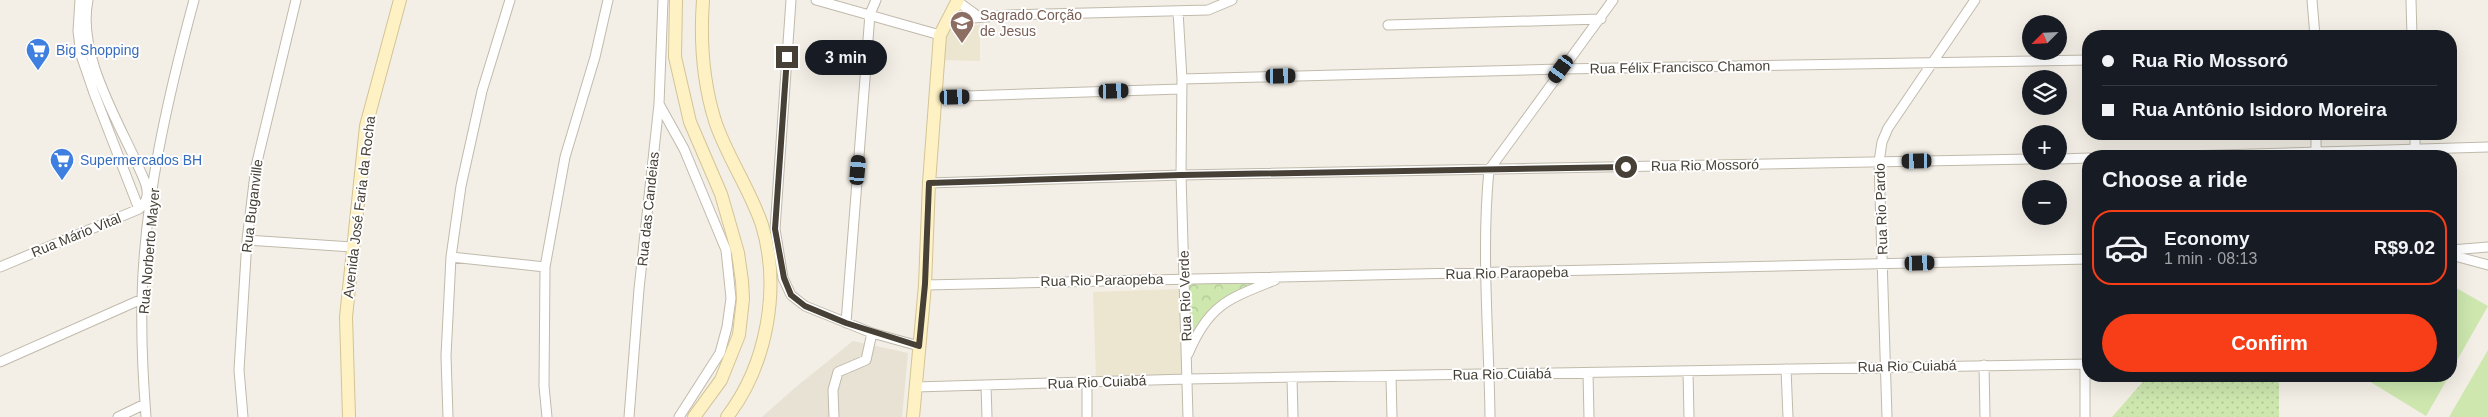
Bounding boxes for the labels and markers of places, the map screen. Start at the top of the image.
place label: Sagrado Corção de Jesus [980,7,1082,39]
school or university icon: Sagrado Corção de Jesus [949,10,975,44]
supermarket icon: Big Shopping [25,37,51,71]
place label: Big Shopping [56,42,139,58]
supermarket icon: Supermercados BH [49,147,75,181]
place label: Supermercados BH [80,152,202,168]

